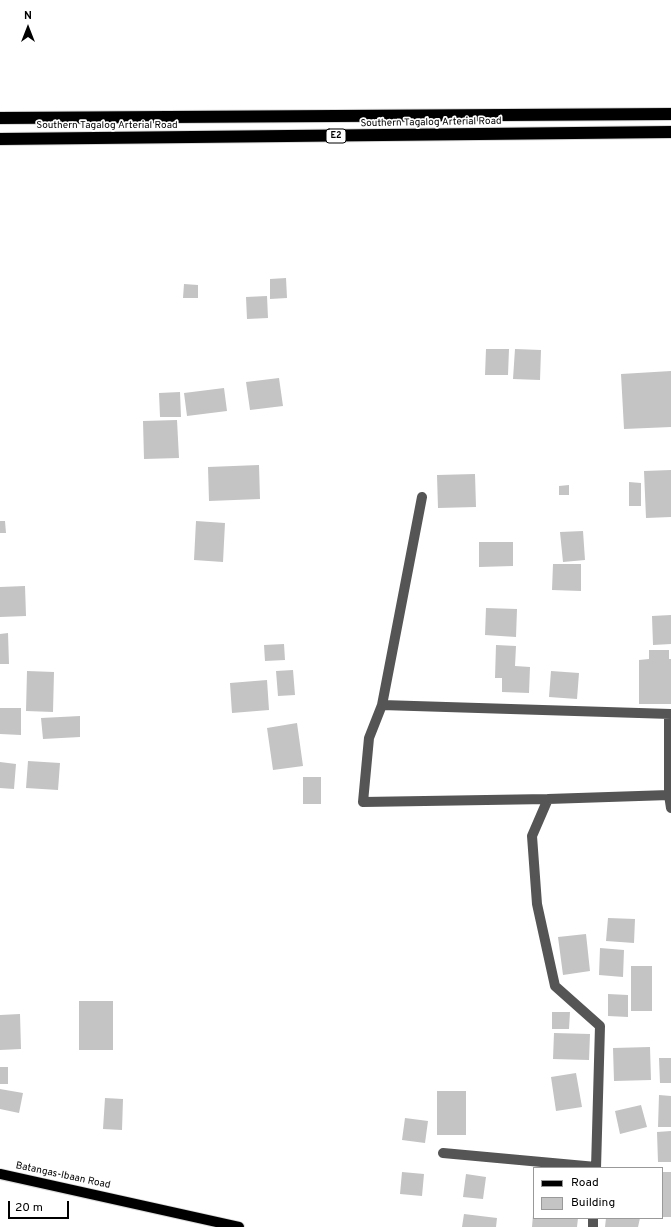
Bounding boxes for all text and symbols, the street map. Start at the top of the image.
north arrow [8,8,48,48]
text: N [24,9,32,23]
street label: Southern Tagalog Arterial Road [360,116,502,130]
street label: Southern Tagalog Arterial Road [36,120,178,132]
road number: E2 [326,129,346,143]
street label: Batangas-Ibaan Road [15,1160,111,1192]
legend [533,1167,663,1219]
text: Road [571,1175,599,1191]
scale bar [10,1193,71,1219]
text: Building [571,1195,615,1211]
text: 20 m [15,1200,43,1216]

